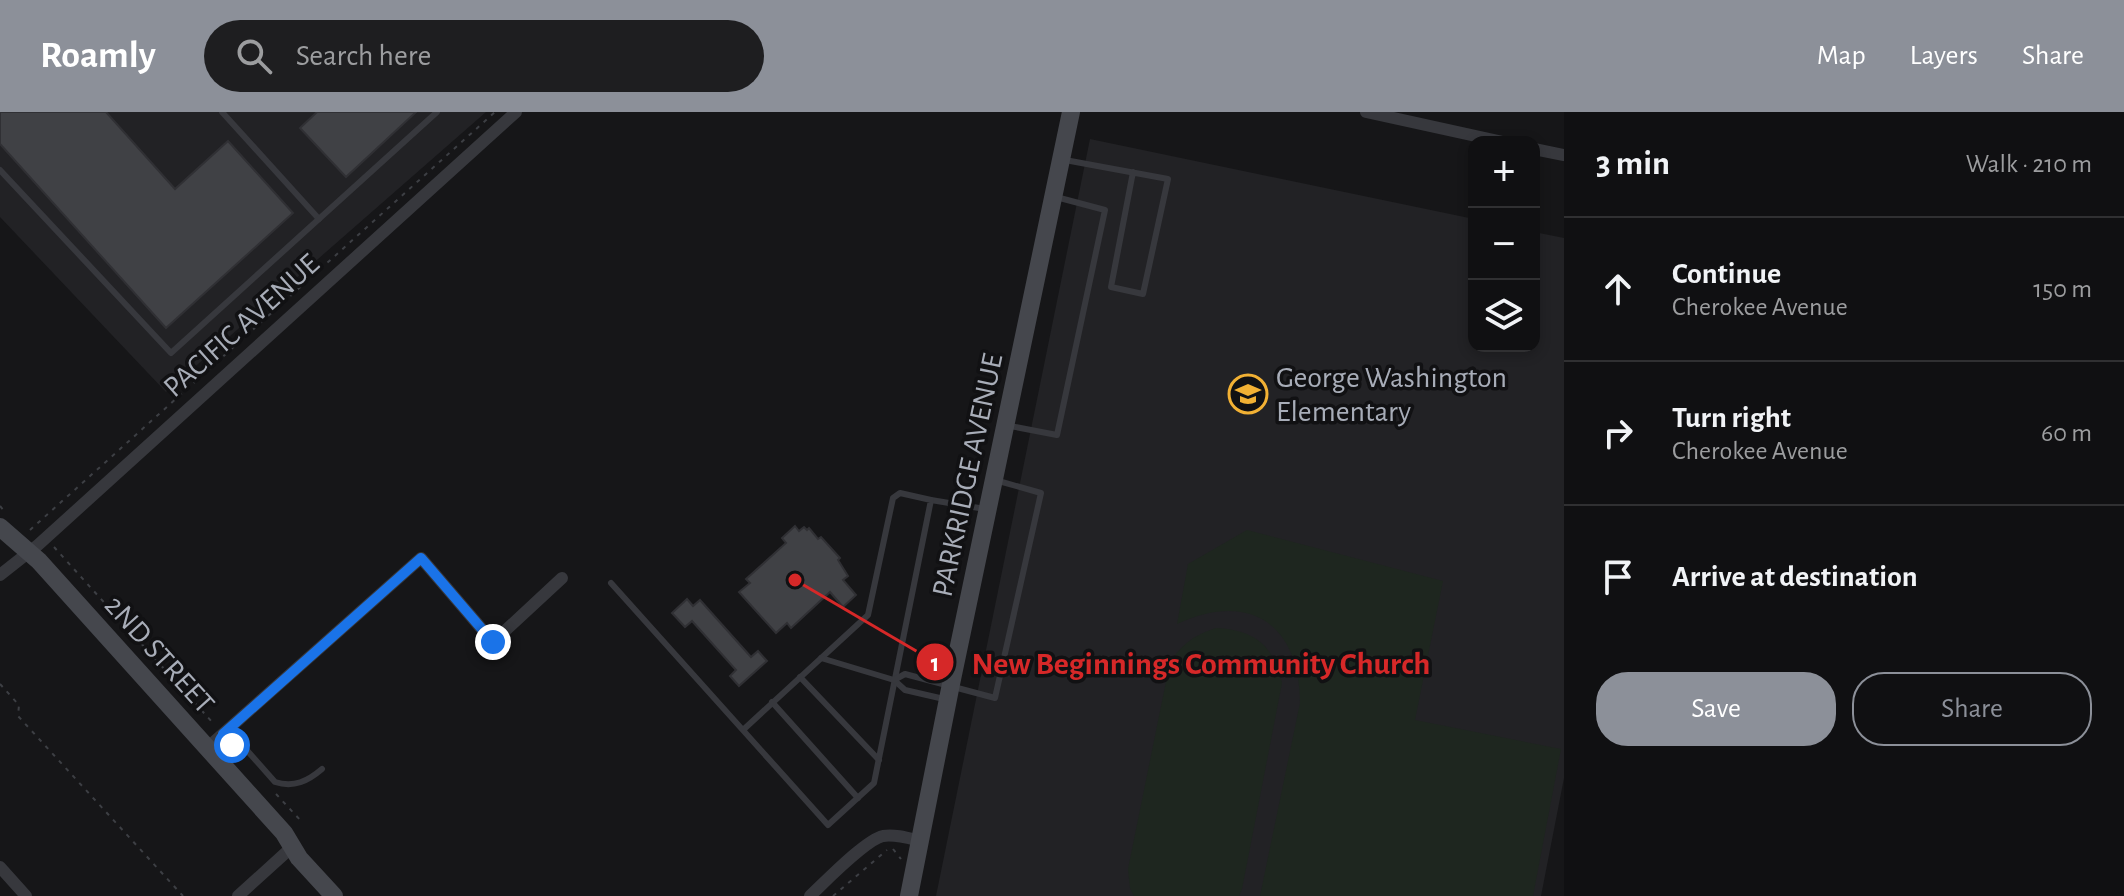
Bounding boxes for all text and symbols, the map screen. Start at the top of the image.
search box [204,20,764,92]
icon: search [232,34,276,78]
text: Roamly [40,37,156,75]
text: Search here [296,41,431,71]
text: Map [1817,42,1866,70]
text: Layers [1910,42,1978,70]
text: Share [2022,42,2084,70]
map controls [1468,136,1540,352]
button: + [1468,136,1540,208]
text: 3 min [1596,147,1670,181]
text: Walk · 210 m [1966,151,2092,177]
button: − [1468,208,1540,280]
street label: PACIFIC AVENUE [158,248,325,403]
text: Continue [1672,259,1781,289]
icon: ahead [1596,267,1640,311]
text: 150 m [2033,276,2092,302]
button: layers [1468,280,1540,352]
text: Cherokee Avenue [1672,294,1848,320]
street label: PARKRIDGE AVENUE [928,351,1008,600]
place label: George Washington Elementary [1276,363,1507,427]
school or university icon: George Washington Elementary [1227,373,1269,415]
text: Turn right [1672,403,1791,433]
icon: right [1596,411,1640,455]
text: 60 m [2041,420,2092,446]
text: Cherokee Avenue [1672,438,1848,464]
icon: arrive [1596,555,1640,599]
text: Arrive at destination [1672,562,1918,592]
street label: 2ND STREET [99,590,220,720]
route end [475,624,511,660]
callout: New Beginnings Community Church [915,634,1446,690]
text: New Beginnings Community Church [972,648,1430,680]
text: 1 [931,652,939,676]
button: Save [1596,672,1836,746]
button: Share [1852,672,2092,746]
route start [214,727,250,763]

